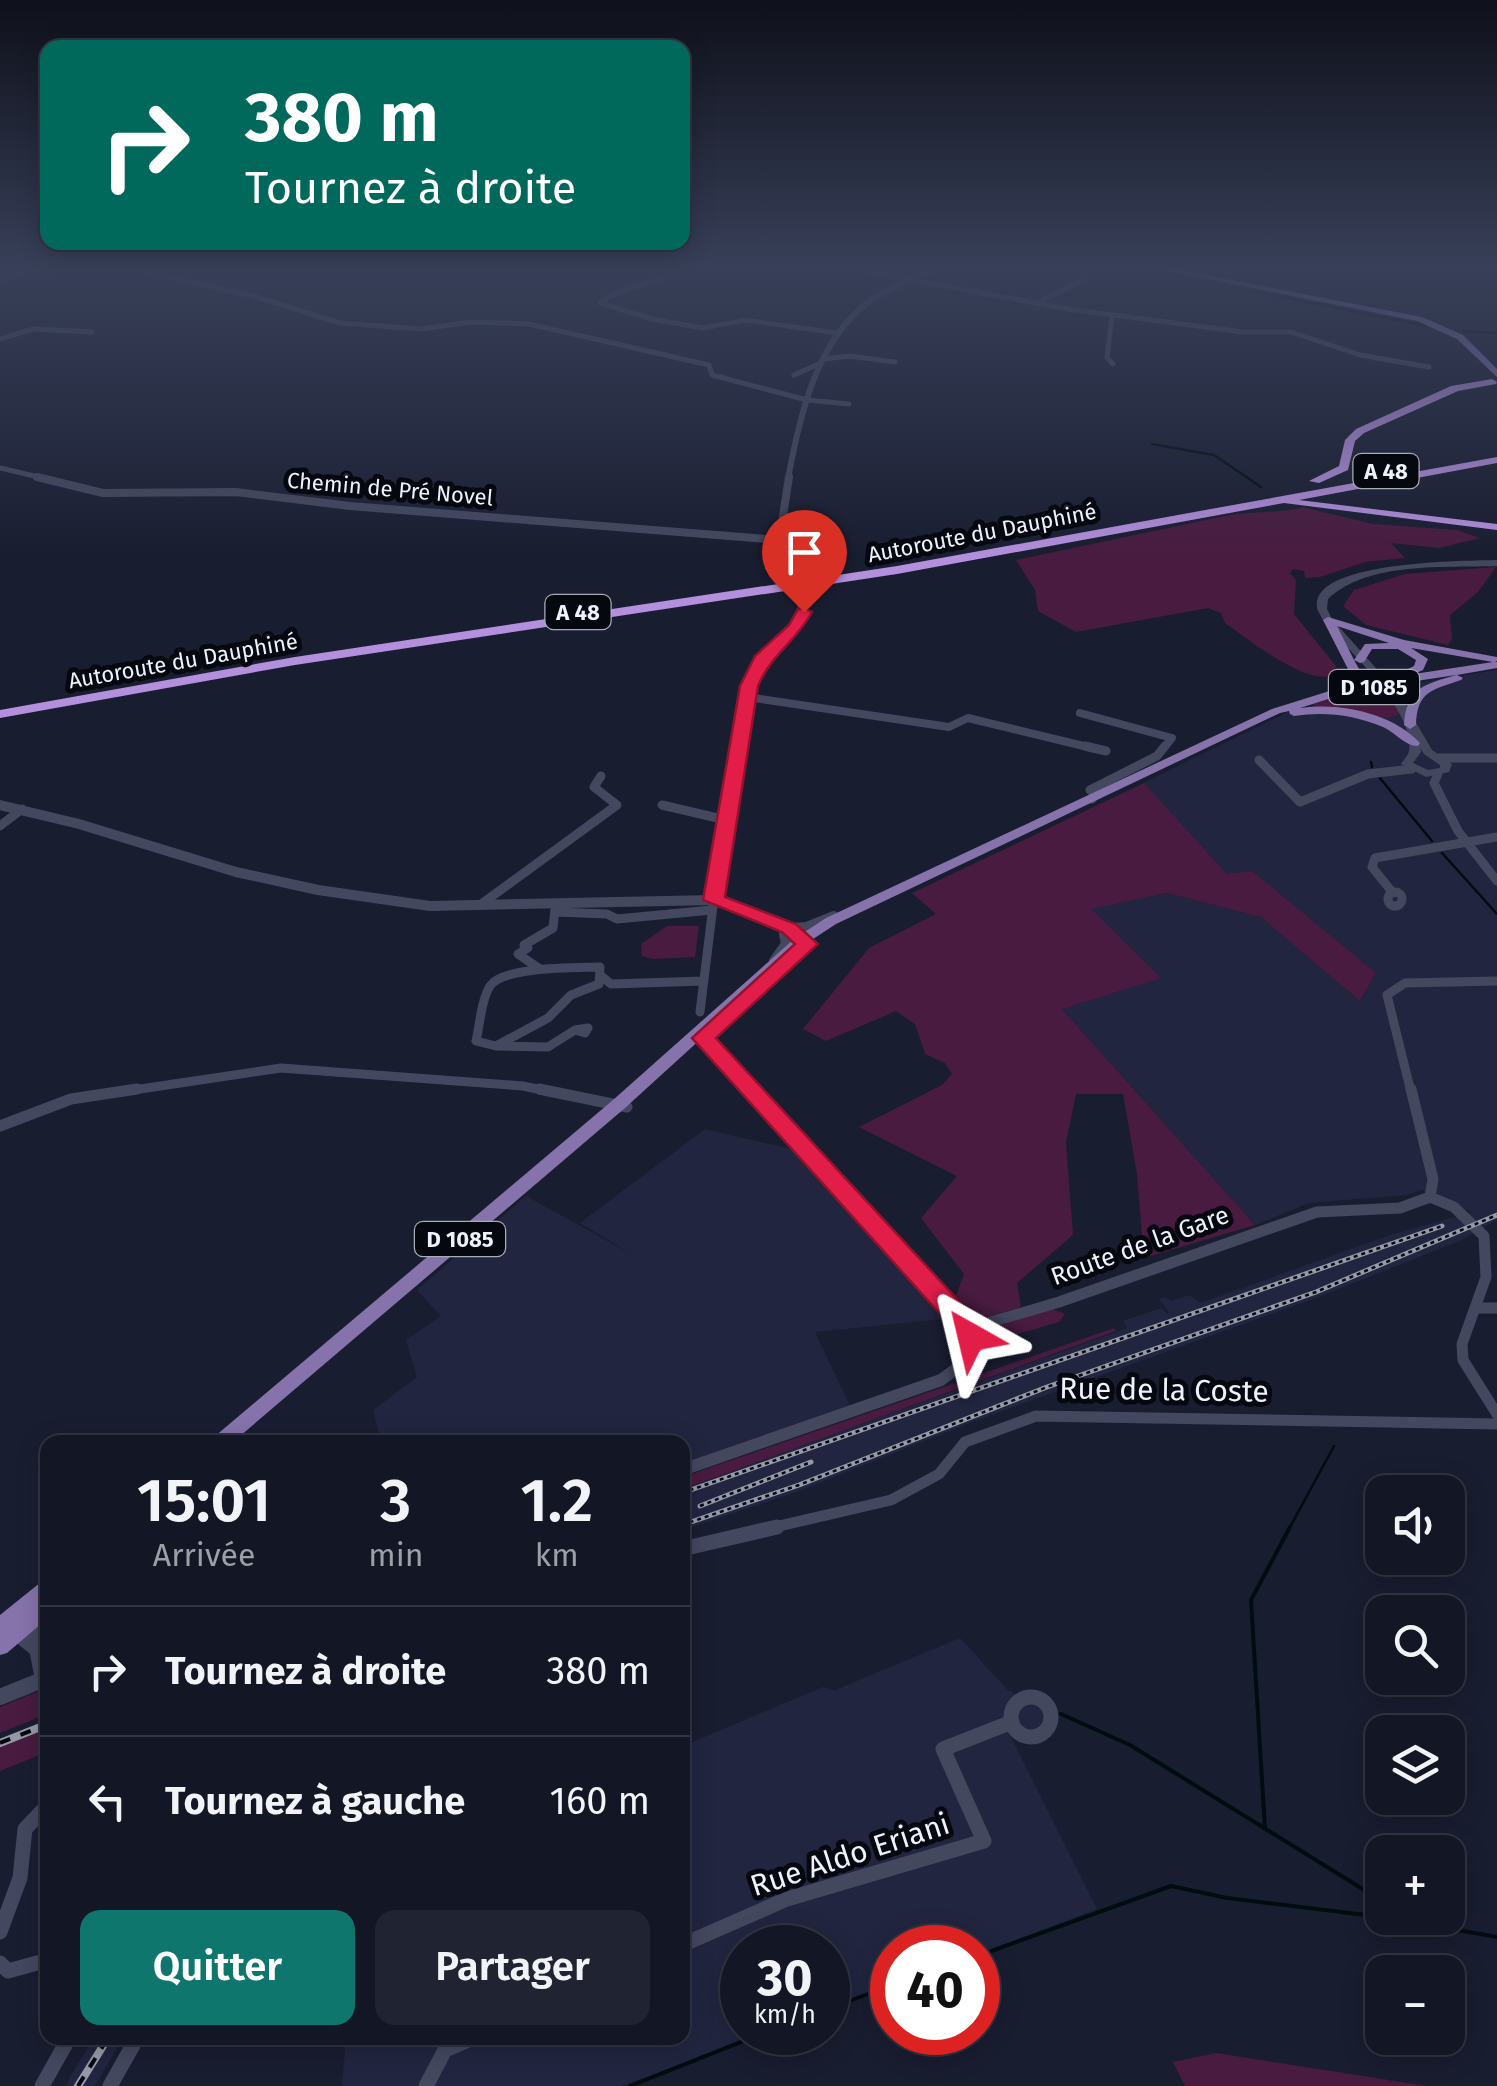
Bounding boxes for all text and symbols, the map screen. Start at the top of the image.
text: 380 m [245,76,439,160]
icon: right [80,80,210,210]
text: Tournez à droite [245,161,576,215]
road number: A 48 [1354,454,1418,488]
street label: Chemin de Pré Novel [286,467,494,511]
street label: Autoroute du Dauphiné [865,498,1099,568]
pin [762,510,847,613]
icon: arrive [777,525,832,580]
road number: A 48 [546,595,610,629]
street label: Autoroute du Dauphiné [66,628,300,694]
road number: D 1085 [1329,670,1419,704]
street label: Route de la Gare [1047,1200,1233,1292]
road number: D 1085 [415,1222,505,1256]
position arrow [919,1285,1023,1389]
street label: Rue de la Coste [1059,1370,1269,1410]
text: 15:01 [137,1465,271,1537]
text: 3 [380,1465,411,1537]
text: 1.2 [520,1465,593,1537]
map controls [1365,1475,1465,2055]
button: sound [1365,1475,1465,1575]
text: Arrivée [153,1536,255,1574]
text: min [368,1536,423,1574]
text: km [535,1536,579,1574]
button: search [1365,1595,1465,1695]
icon: right [80,1644,135,1699]
text: Tournez à droite [165,1648,446,1694]
text: 380 m [546,1648,650,1694]
button: layers [1365,1715,1465,1815]
icon: left [80,1774,135,1829]
text: Tournez à gauche [165,1778,465,1824]
text: 160 m [549,1778,650,1824]
street label: Rue Aldo Eriani [746,1806,954,1904]
button: + [1365,1835,1465,1935]
button: Quitter [80,1910,355,2025]
button: Partager [375,1910,650,2025]
speed limit sign: 40 [870,1925,1000,2055]
text: 30 [757,1948,813,2008]
button: − [1365,1955,1465,2055]
text: km/h [754,2000,816,2030]

